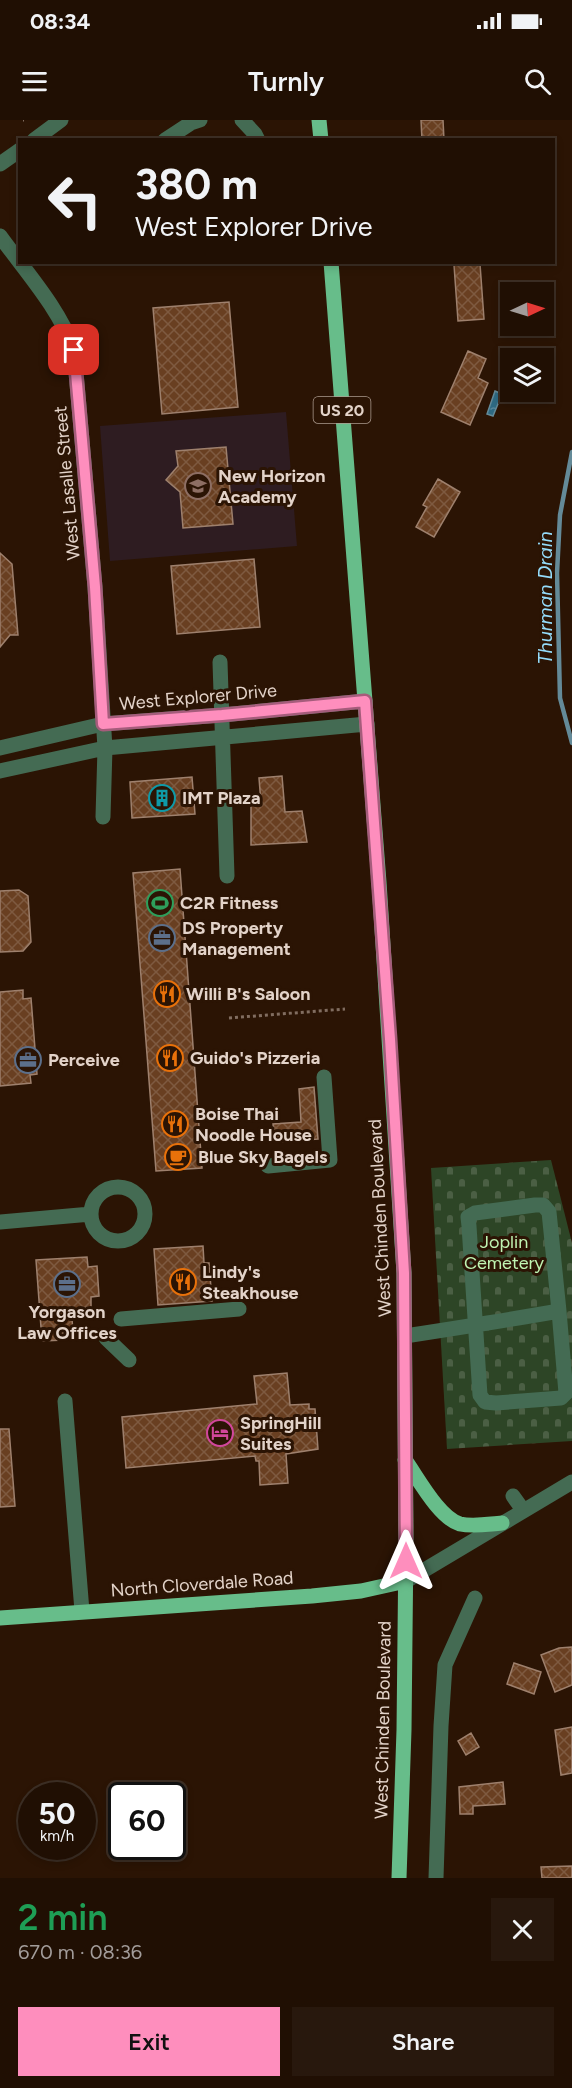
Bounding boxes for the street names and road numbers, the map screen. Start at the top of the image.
road number: US 20 [314,397,370,423]
street label: West Lasalle Street [49,405,85,561]
street label: West Explorer Drive [118,679,278,715]
street label: West Chinden Boulevard [364,1118,396,1318]
street label: North Cloverdale Road [110,1567,294,1601]
street label: West Chinden Boulevard [370,1621,396,1819]

